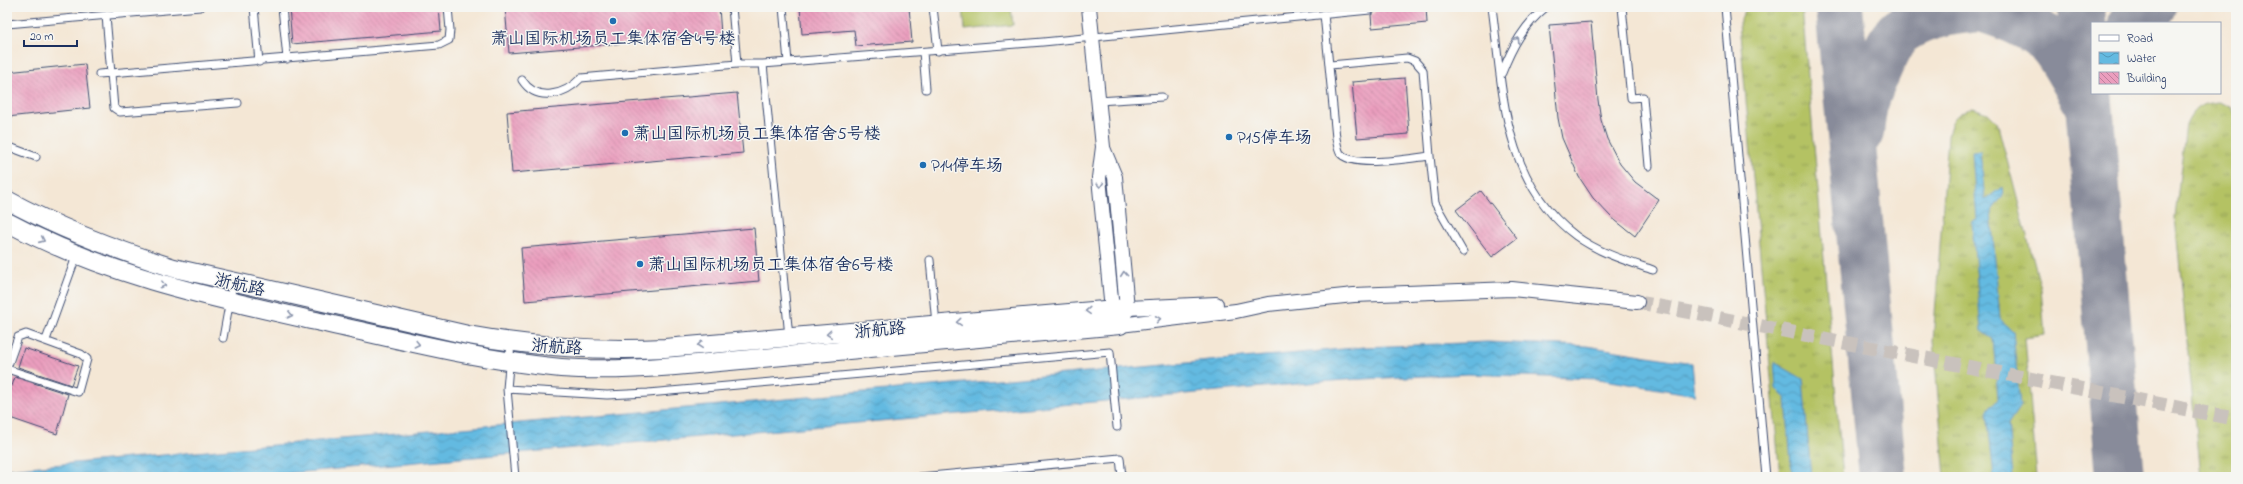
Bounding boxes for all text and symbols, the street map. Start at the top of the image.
marker: 萧山国际机场员工集体宿舍4号楼 [608,16,618,26]
scale bar [24,22,77,48]
legend [2091,22,2221,94]
place label: 萧山国际机场员工集体宿舍4号楼 [490,27,736,52]
text: 20 m [30,28,53,46]
text: Road [2127,30,2153,48]
one-way arrow [1512,37,1520,44]
text: Water [2127,50,2156,68]
text: Building [2126,70,2166,89]
place label: 萧山国际机场员工集体宿舍5号楼 [633,122,881,147]
place label: P15停车场 [1237,126,1312,151]
marker: 萧山国际机场员工集体宿舍5号楼 [620,128,630,138]
marker: P15停车场 [1224,132,1234,142]
place label: P14停车场 [931,154,1003,179]
marker: P14停车场 [918,160,928,170]
one-way arrow [1095,182,1104,188]
one-way arrow [37,235,45,243]
place label: 萧山国际机场员工集体宿舍6号楼 [648,253,893,278]
marker: 萧山国际机场员工集体宿舍6号楼 [635,259,645,269]
street label: 浙航路 [212,268,267,303]
one-way arrow [1120,271,1129,277]
one-way arrow [160,281,167,289]
one-way arrow [1085,306,1091,315]
one-way arrow [287,311,293,319]
one-way arrow [1155,315,1162,324]
street label: 浙航路 [854,316,907,345]
one-way arrow [956,317,962,326]
one-way arrow [826,329,832,338]
street label: 浙航路 [531,333,583,362]
one-way arrow [414,339,420,347]
one-way arrow [697,340,703,349]

